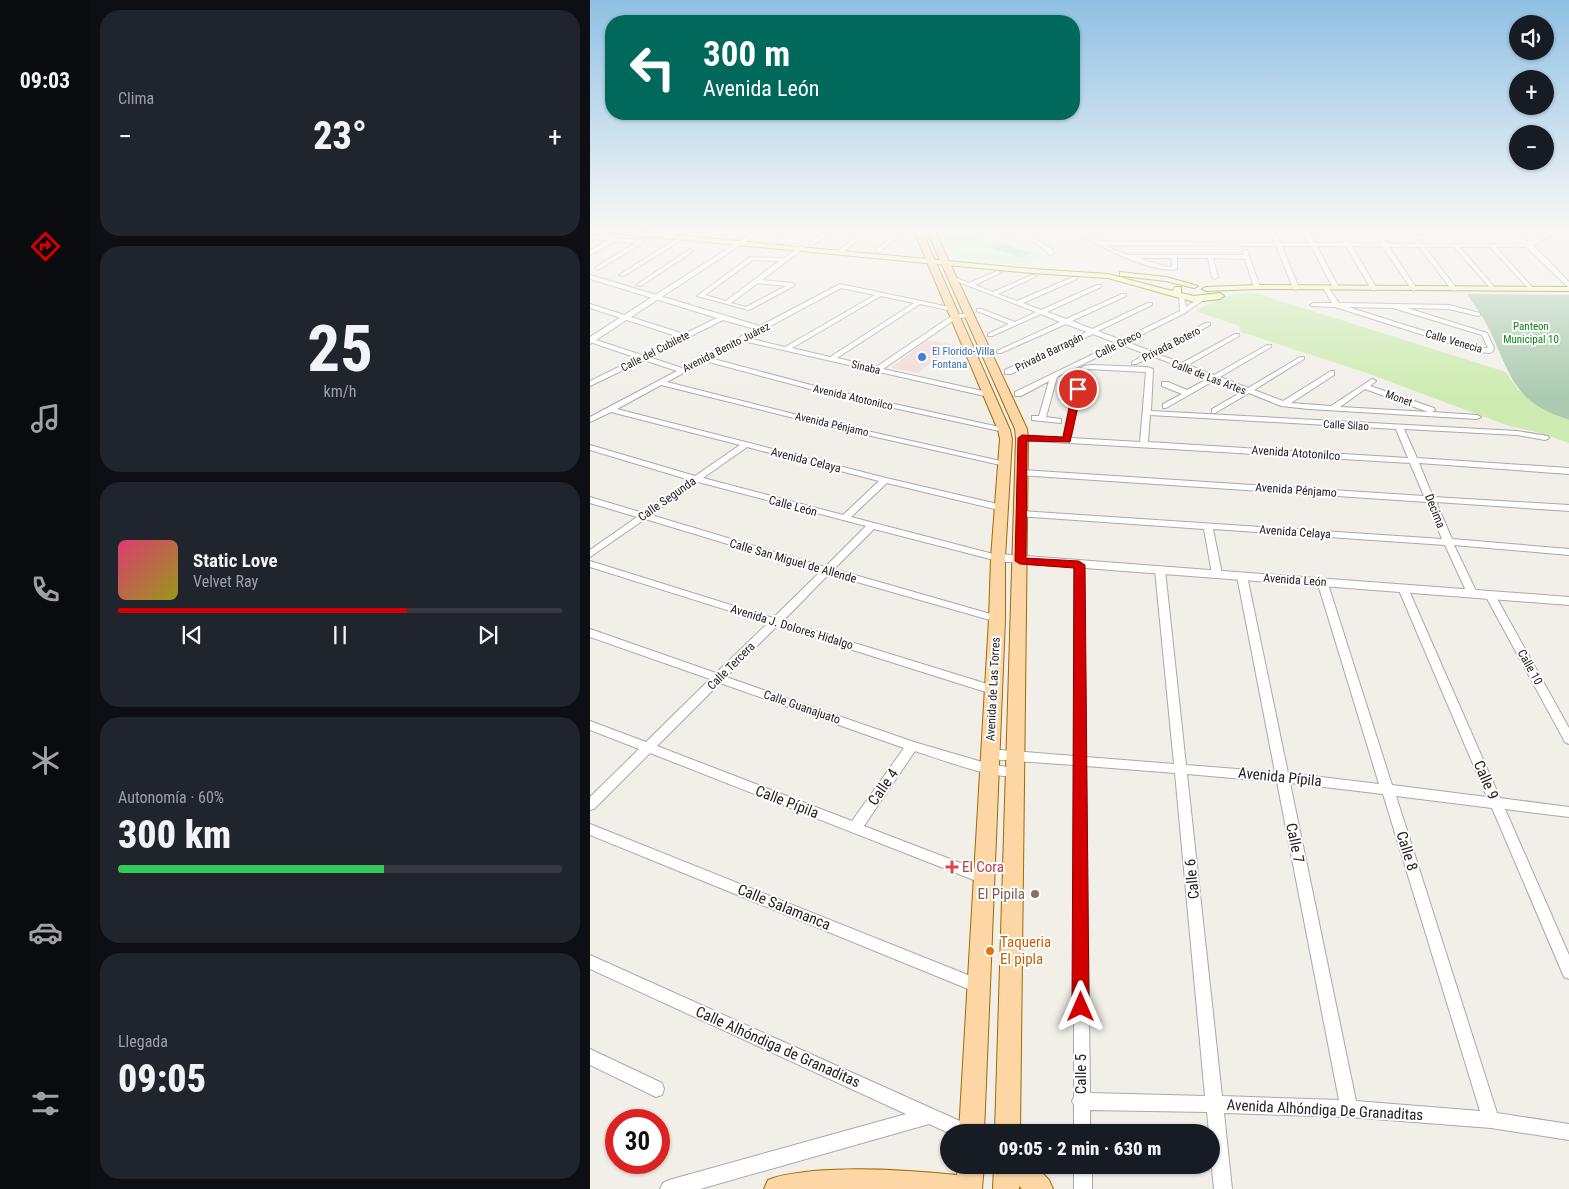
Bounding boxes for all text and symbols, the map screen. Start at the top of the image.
map controls [1509,15,1554,170]
button: sound [1509,15,1554,60]
text: 300 m [703,34,790,75]
icon: left [620,35,685,100]
text: 09:03 [20,68,70,93]
button: + [1509,70,1554,115]
text: Avenida León [703,76,819,101]
text: Clima [118,89,154,108]
text: 23° [313,114,367,158]
text: − [118,120,132,153]
text: + [548,120,562,153]
button: − [1509,125,1554,170]
icon: directions [28,229,63,264]
text: 25 [307,311,373,387]
street label: Avenida Benito Juárez [680,320,772,375]
park label: Panteon Municipal 10 [1503,320,1559,346]
street label: Privada Botero [1140,324,1203,365]
street label: Calle Greco [1093,327,1144,361]
street label: Calle Venecia [1424,327,1484,356]
street label: Calle del Cubilete [619,329,692,374]
street label: Privada Barragán [1013,330,1085,375]
place label: El Florido-Villa Fontana [932,345,994,371]
marker: El Florido-Villa Fontana [916,351,928,363]
street label: Calle de Las Artes [1170,357,1248,398]
street label: Sinaba [850,358,882,377]
pin [1057,368,1099,410]
icon: arrive [1064,375,1092,403]
text: km/h [324,382,356,401]
street label: Avenida Atotonilco [812,382,895,413]
street label: Monet [1384,388,1414,409]
icon: music [28,401,63,436]
street label: Avenida Pénjamo [794,410,870,439]
street label: Calle Silao [1323,418,1370,433]
street label: Avenida Atotonilco [1251,443,1341,463]
street label: Avenida Celaya [769,445,843,476]
street label: Calle Segunda [635,474,699,524]
street label: Avenida Pénjamo [1255,480,1337,500]
street label: Decima [1422,492,1448,530]
street label: Calle León [767,493,819,519]
street label: Avenida Celaya [1259,523,1332,542]
street label: Calle San Miguel de Allende [728,536,858,586]
text: Static Love [193,549,278,572]
street label: Avenida León [1263,571,1327,589]
icon: phone [28,572,63,607]
text: Velvet Ray [193,572,258,591]
street label: Avenida J. Dolores Hidalgo [729,602,855,652]
icon: previous [178,621,206,649]
icon: pause [326,621,354,649]
icon: next [474,621,502,649]
street label: Avenida de Las Torres [983,637,1003,741]
street label: Calle Tercera [704,639,758,693]
street label: Calle 10 [1515,647,1545,687]
street label: Calle Guanajuato [762,687,842,727]
icon: climate [28,743,63,778]
street label: Calle 9 [1470,758,1502,802]
street label: Avenida Pípila [1237,764,1323,790]
street label: Calle 4 [864,765,902,809]
street label: Calle Pípila [753,782,821,822]
text: Autonomía · 60% [118,788,224,807]
text: 300 km [118,813,231,857]
street label: Calle 7 [1282,821,1308,865]
street label: Calle 8 [1392,829,1422,873]
place label: El Cora [962,858,1004,876]
street label: Calle 6 [1181,858,1203,900]
marker: El Cora [946,861,958,873]
street label: Calle Salamanca [735,880,833,934]
place label: El Pipila [977,885,1025,903]
marker: El Pipila [1029,888,1041,900]
icon: car [28,915,63,950]
place label: Taqueria El pipla [1000,933,1051,968]
marker: Taqueria El pipla [984,945,996,957]
position arrow [1054,980,1106,1032]
street label: Calle Alhóndiga de Granaditas [693,1003,863,1092]
text: Llegada [118,1032,168,1051]
street label: Calle 5 [1072,1054,1090,1094]
text: 09:05 [118,1057,206,1101]
icon: filters [28,1086,63,1121]
street label: Avenida Alhóndiga De Granaditas [1226,1096,1424,1124]
speed limit sign: 30 [605,1109,670,1174]
text: 09:05 · 2 min · 630 m [999,1137,1161,1160]

